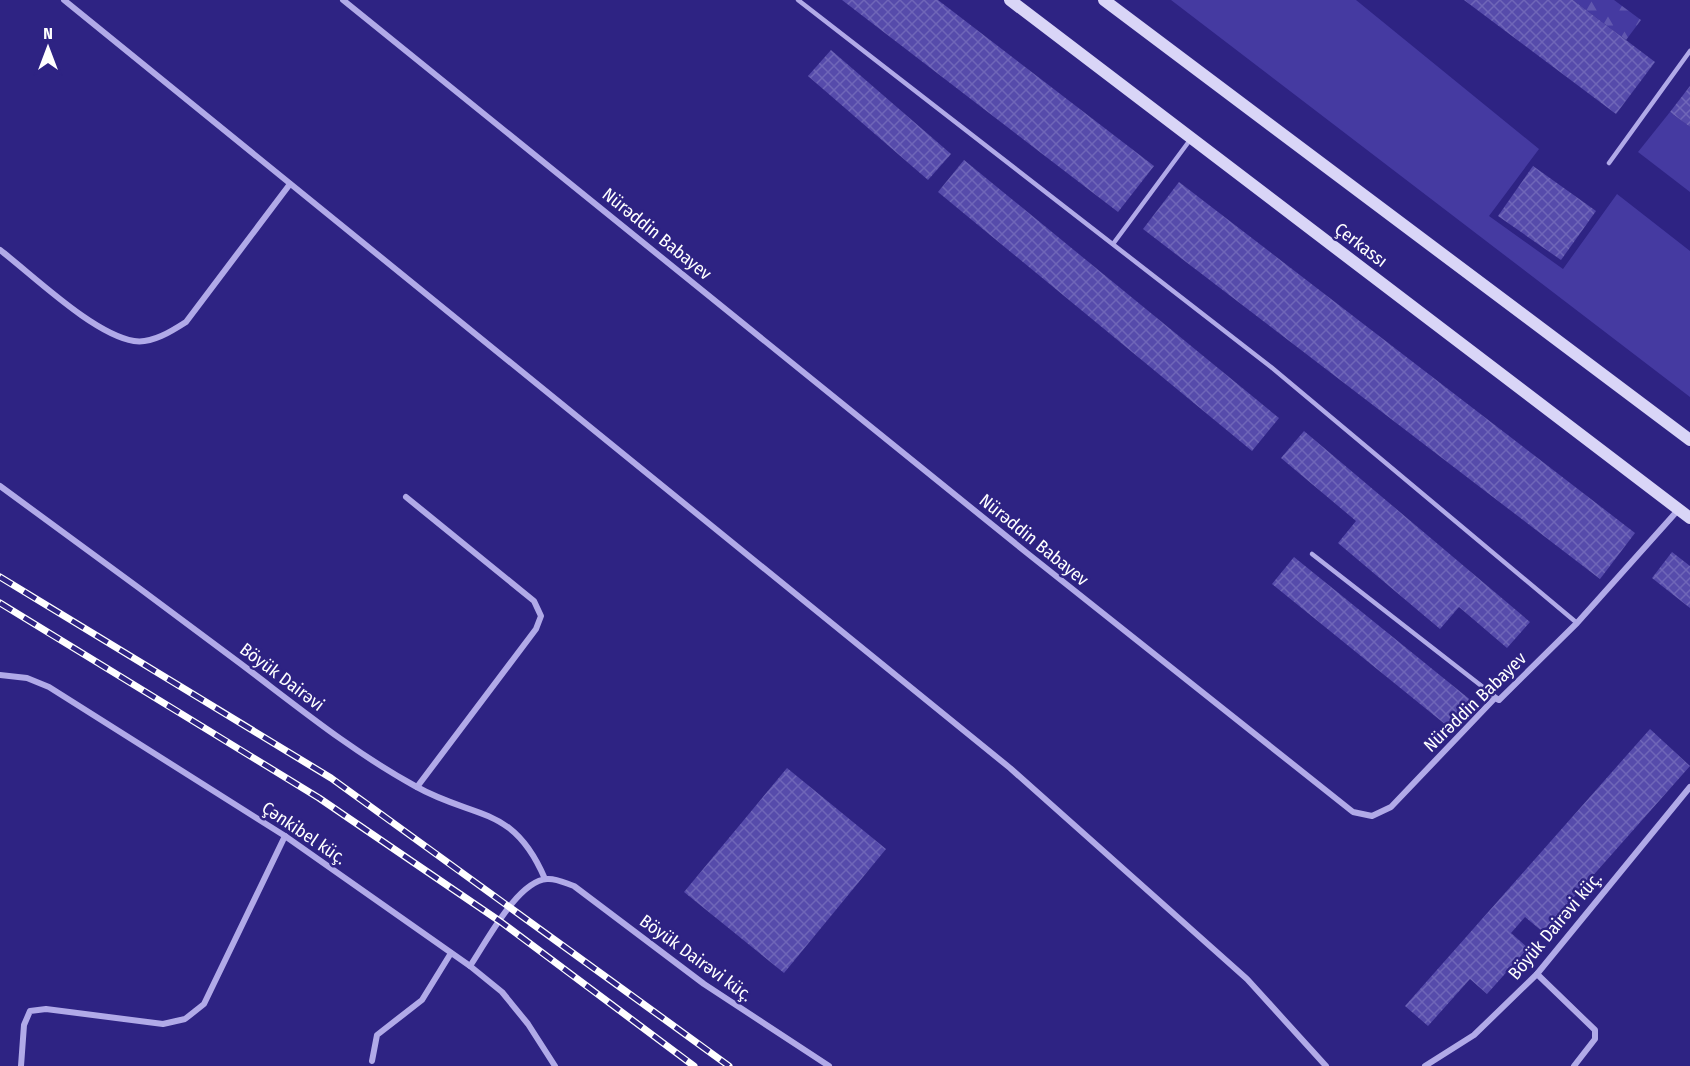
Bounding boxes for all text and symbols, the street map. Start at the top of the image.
north arrow [18,18,78,78]
text: N [43,24,53,43]
street label: Nürəddin Babayev [598,183,716,285]
street label: Çerkassı [1330,218,1392,272]
street label: Nürəddin Babayev [975,489,1093,591]
street label: Böyük Dairəvi [235,638,329,716]
street label: Nürəddin Babayev [1419,648,1531,756]
street label: Çənkibel küç. [258,797,351,869]
street label: Böyük Dairəvi küç. [1504,868,1607,984]
street label: Böyük Dairəvi küç. [635,910,757,1006]

